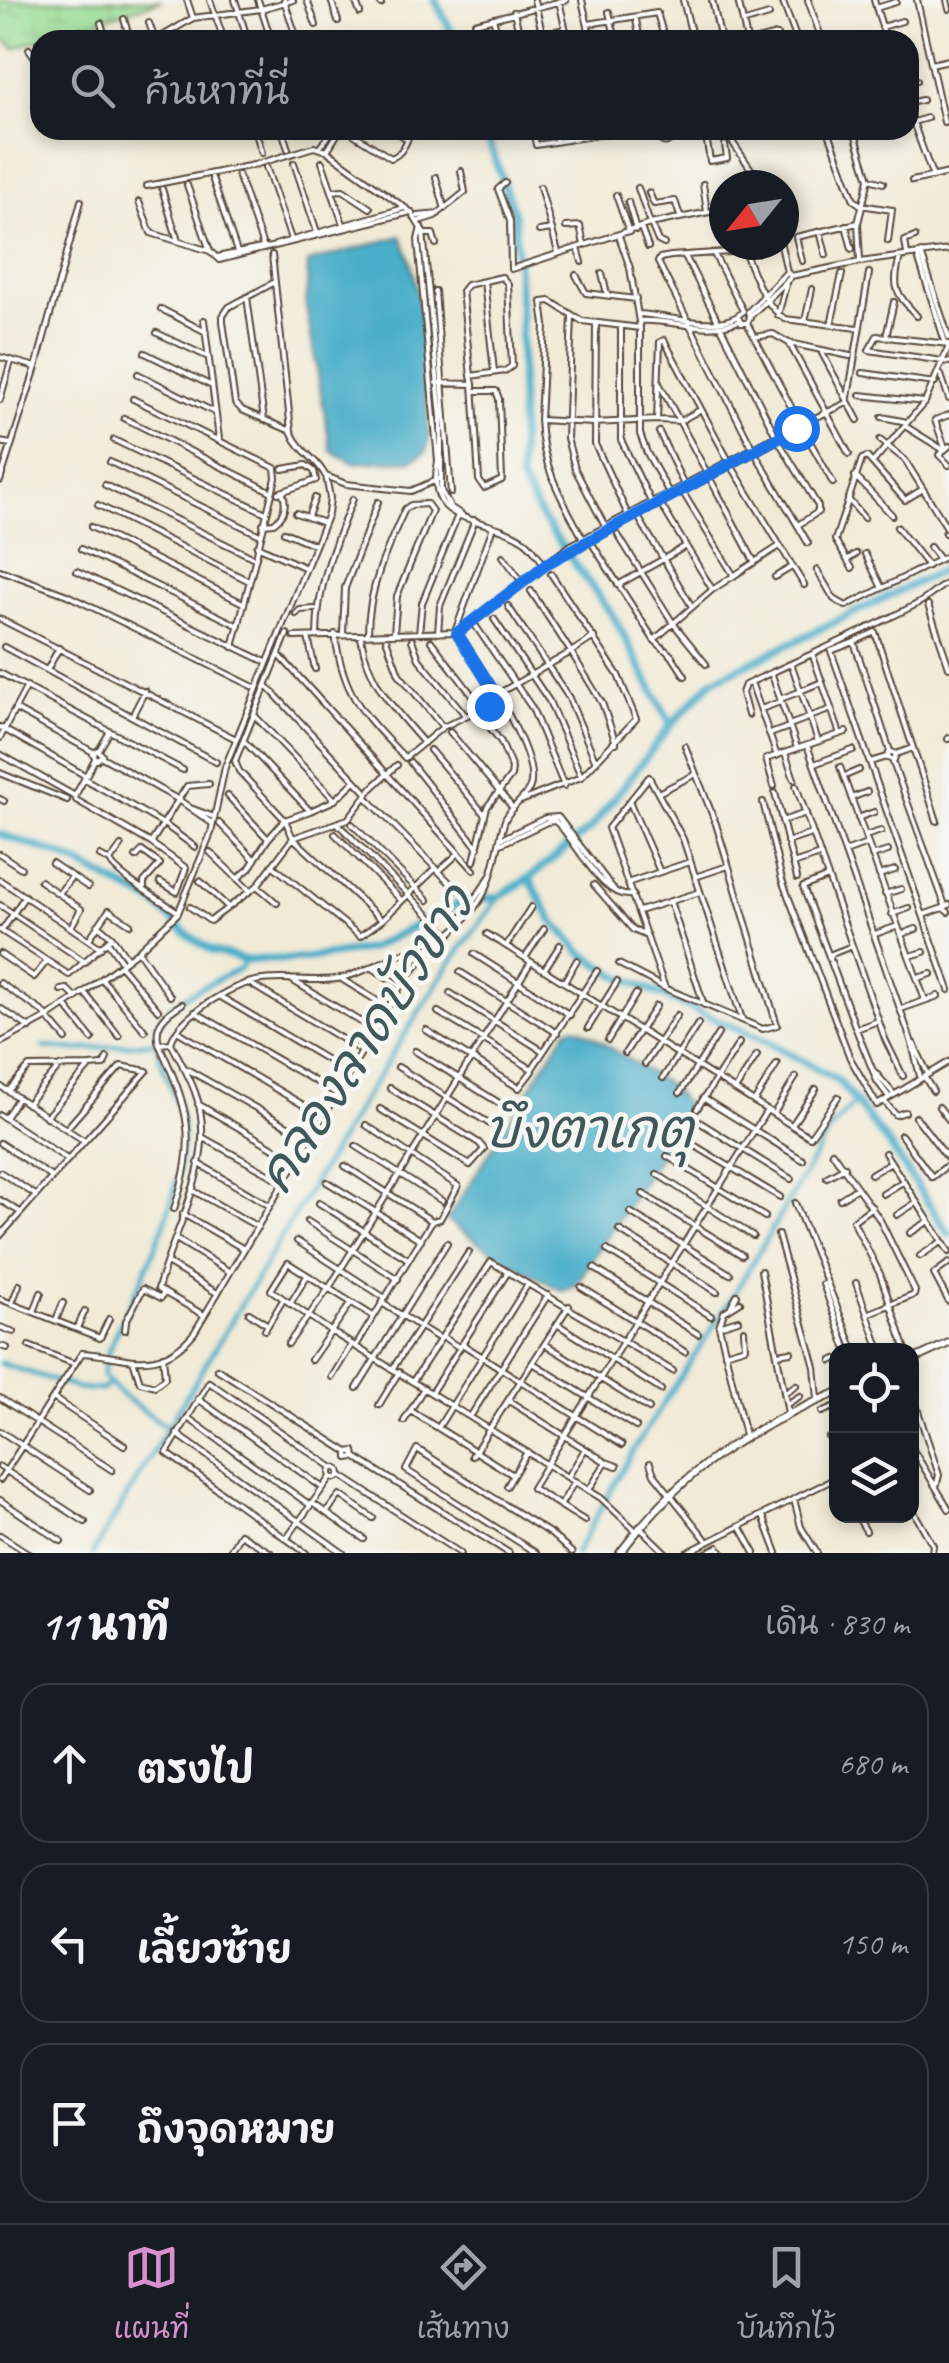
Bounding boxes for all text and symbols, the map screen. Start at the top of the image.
search box [30,30,919,140]
icon: search [65,58,120,113]
text: ค้นหาที่นี่ [145,68,289,115]
north arrow [709,170,799,260]
route start [774,406,820,452]
route end [467,684,513,730]
water label: คลองลาดบัวขาว [242,871,491,1205]
water label: บึงตาเกตุ [485,1097,696,1168]
map controls [829,1343,919,1523]
button: locate [829,1343,919,1433]
button: layers [829,1433,919,1523]
text: 11 นาที [40,1599,169,1652]
text: เดิน · 830 m [765,1603,909,1644]
icon: ahead [42,1736,97,1791]
text: 680 m [838,1743,907,1784]
text: ตรงไป [137,1746,254,1793]
icon: left [42,1916,97,1971]
text: 150 m [838,1923,907,1964]
text: เลี้ยวซ้าย [137,1926,292,1973]
icon: arrive [42,2096,97,2151]
text: ถึงจุดหมาย [137,2106,335,2153]
tab: แผนที่ [114,2240,189,2349]
tab: เส้นทาง [417,2240,509,2349]
tab: บันทึกไว้ [737,2240,835,2349]

